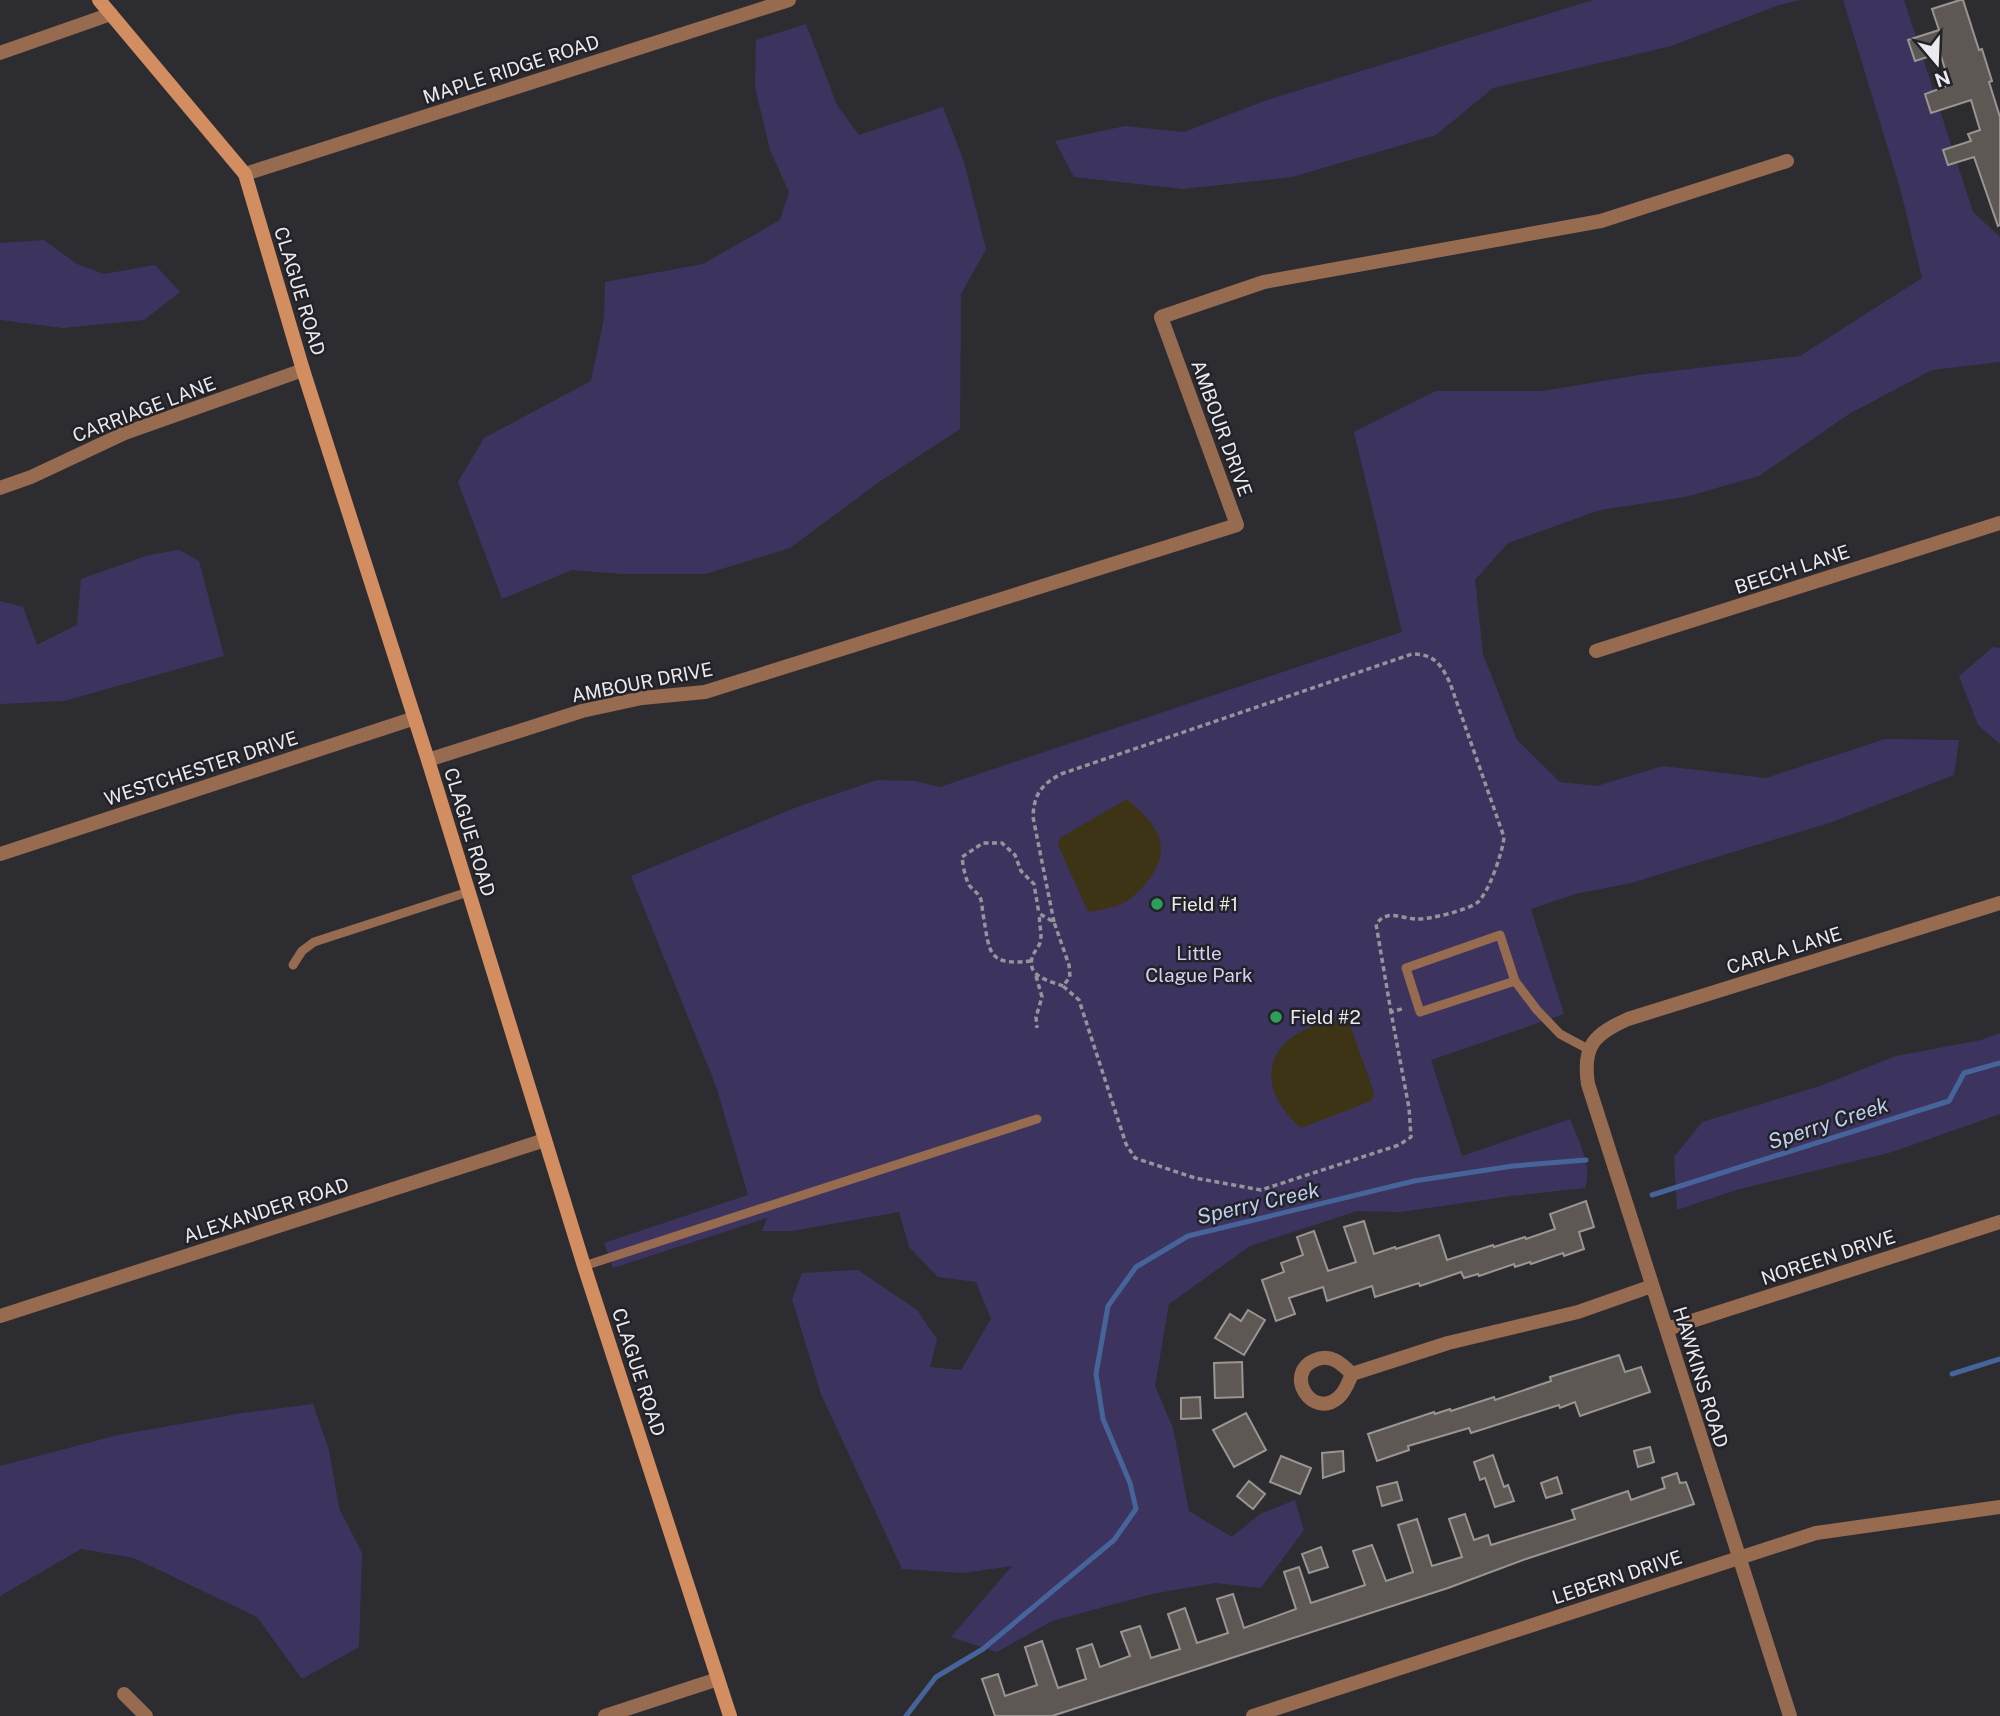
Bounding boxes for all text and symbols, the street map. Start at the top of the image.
north arrow [1902,28,1972,98]
street label: MAPLE RIDGE ROAD [420,30,602,108]
text: N [1932,66,1953,92]
street label: CLAGUE ROAD [270,224,330,358]
street label: AMBOUR DRIVE [1187,357,1257,499]
street label: CARRIAGE LANE [69,372,219,446]
street label: BEECH LANE [1732,540,1852,598]
street label: AMBOUR DRIVE [570,658,714,706]
street label: WESTCHESTER DRIVE [101,726,301,810]
street label: CLAGUE ROAD [440,765,500,899]
place label: Field #1 [1171,893,1238,915]
marker: Field #1 [1149,896,1165,912]
street label: CARLA LANE [1724,922,1844,978]
park label: Little Clague Park [1145,942,1253,986]
place label: Field #2 [1290,1006,1361,1028]
marker: Field #2 [1268,1009,1284,1025]
water label: Sperry Creek [1765,1092,1892,1154]
street label: ALEXANDER ROAD [180,1173,352,1247]
water label: Sperry Creek [1194,1177,1322,1229]
street label: NOREEN DRIVE [1758,1225,1898,1289]
street label: HAWKINS ROAD [1669,1304,1733,1450]
street label: CLAGUE ROAD [608,1305,670,1439]
street label: LEBERN DRIVE [1549,1546,1685,1608]

